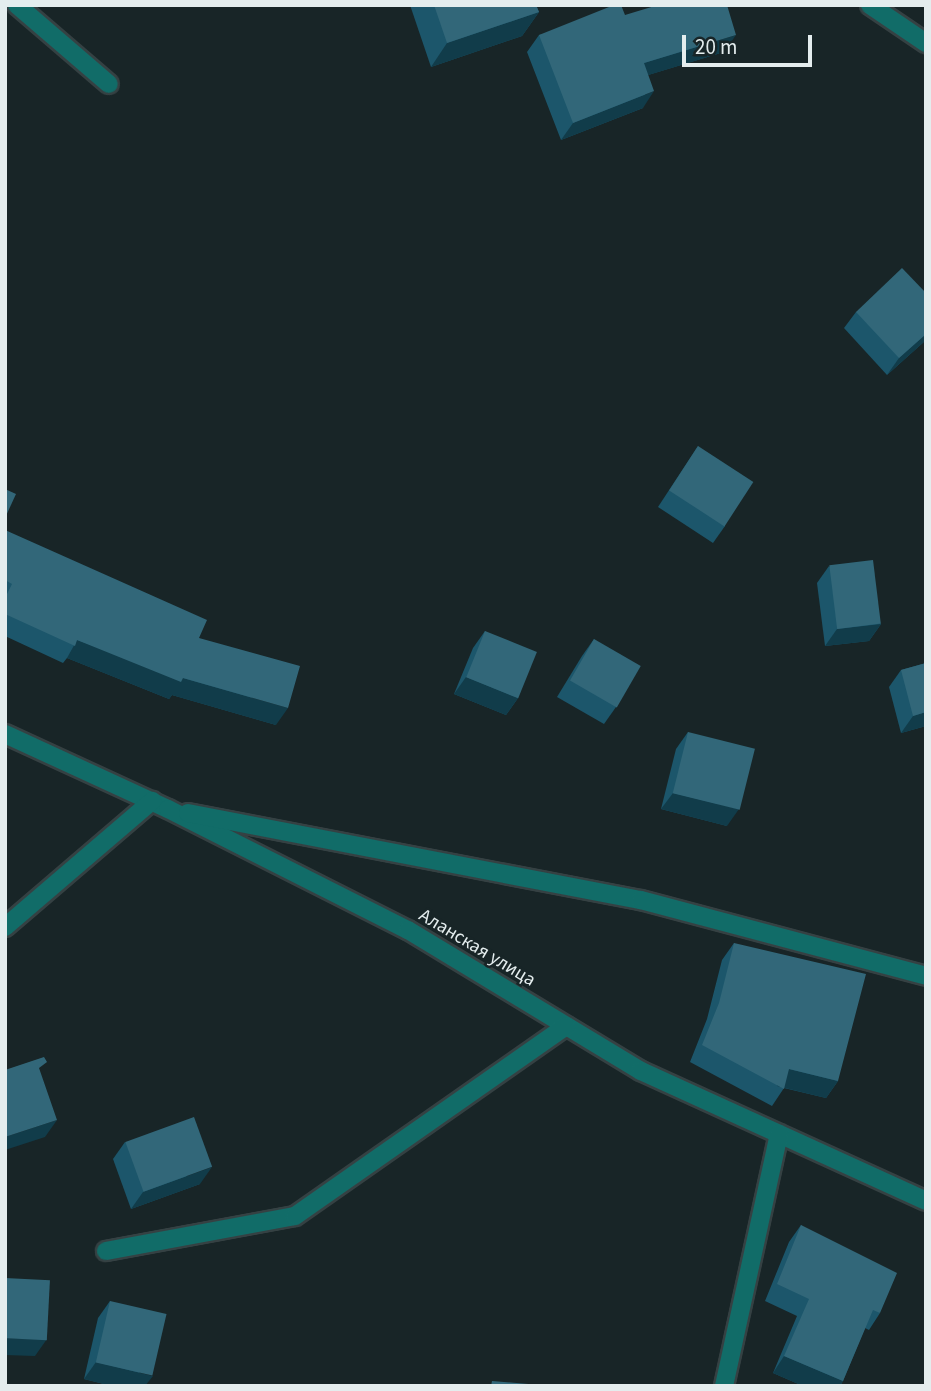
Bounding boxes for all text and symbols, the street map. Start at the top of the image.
scale bar [686,21,816,65]
text: 20 m [695,32,737,62]
street label: Аланская улица [415,904,539,992]

